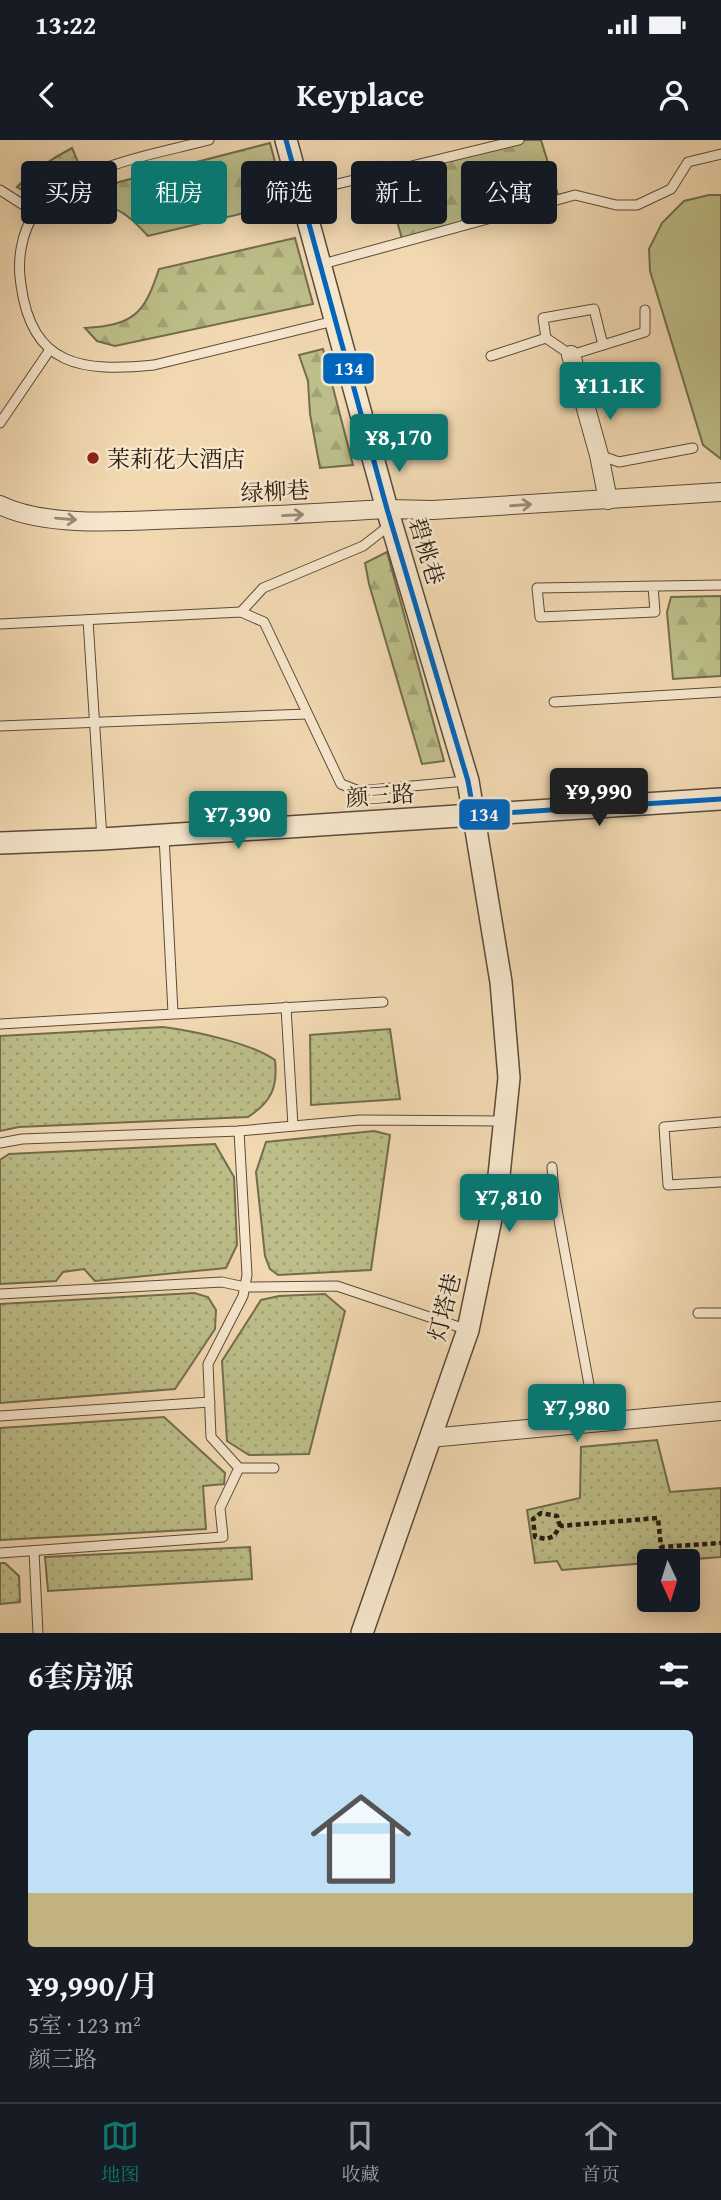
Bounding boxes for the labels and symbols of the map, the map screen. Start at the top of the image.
line badge: 134 [322,352,375,385]
text: 134 [334,354,364,382]
pin: ¥11.1K [553,362,667,422]
pin: ¥8,170 [342,414,456,474]
place label: 茉莉花大酒店 [107,442,245,475]
marker: 茉莉花大酒店 [85,450,101,466]
street label: 绿柳巷 [240,473,310,509]
one-way arrow [509,498,531,511]
one-way arrow [282,508,305,521]
one-way arrow [54,513,77,526]
street label: 碧桃巷 [401,513,453,589]
pin: ¥9,990 [542,768,656,828]
street label: 颜三路 [344,776,416,814]
pin: ¥7,390 [181,792,295,851]
line badge: 134 [458,798,511,831]
text: 134 [469,800,499,828]
pin: ¥7,810 [452,1174,566,1234]
street label: 灯塔巷 [420,1270,468,1344]
pin: ¥7,980 [520,1384,634,1444]
north arrow [637,1549,700,1612]

